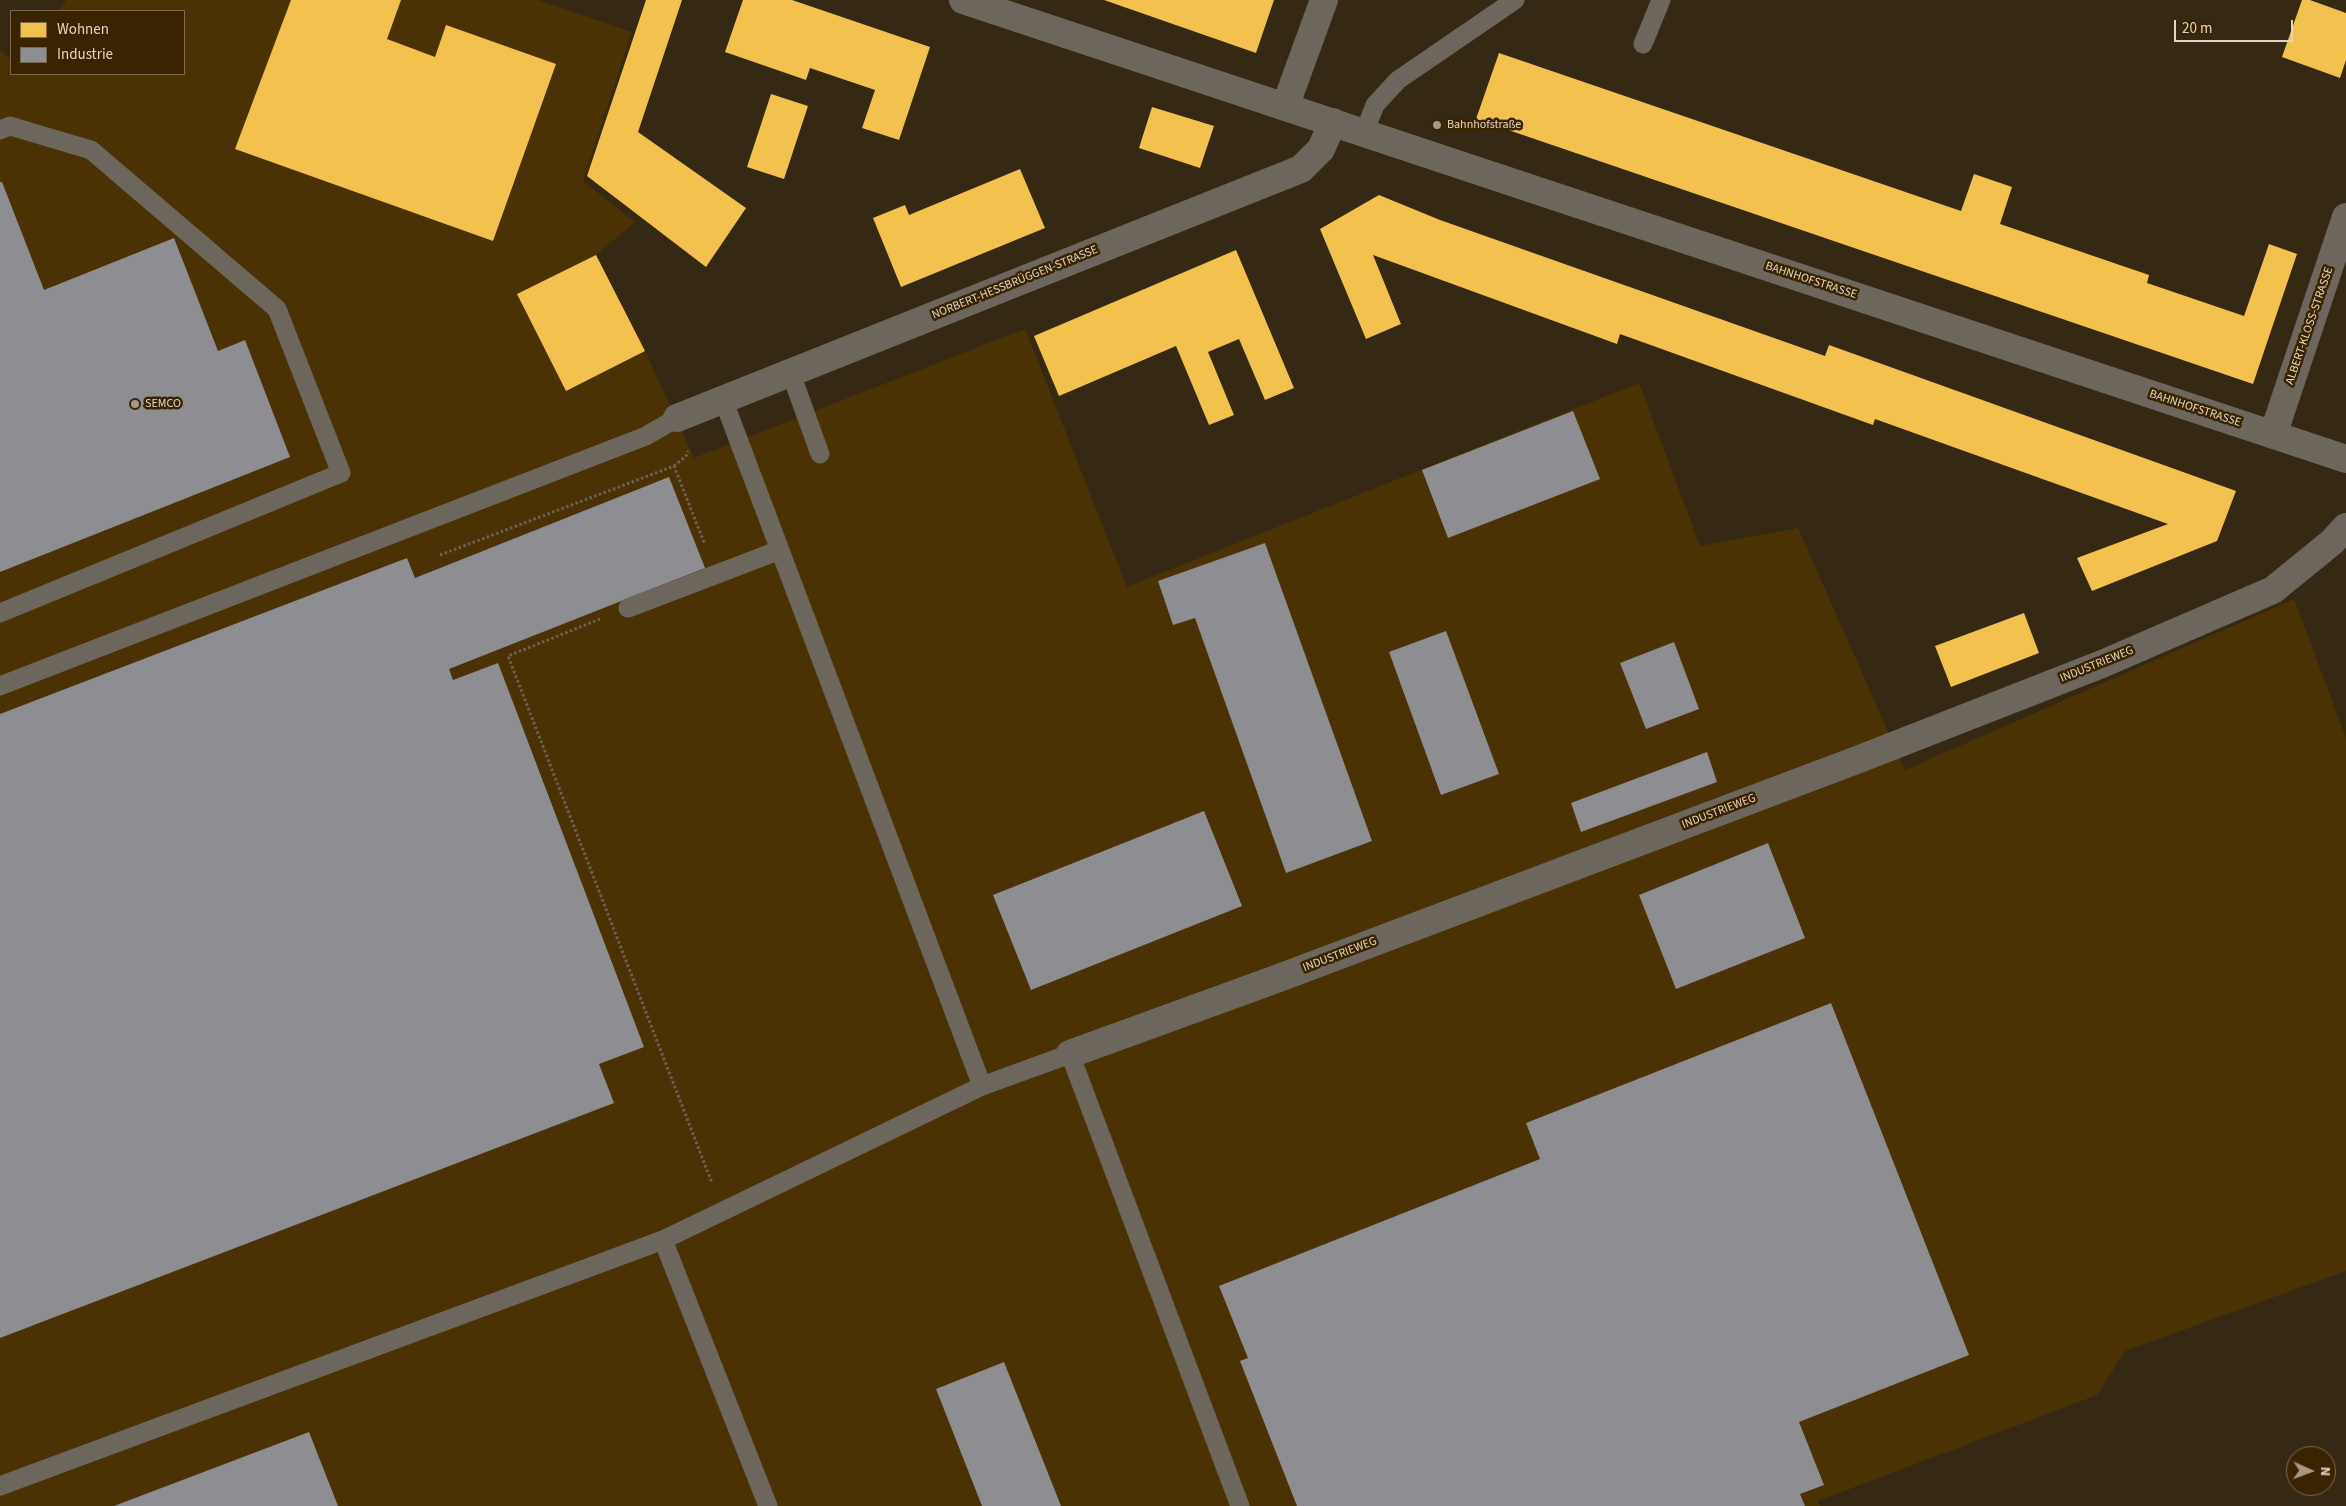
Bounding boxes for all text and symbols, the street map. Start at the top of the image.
legend [10,10,185,75]
scale bar [2176,10,2295,42]
text: 20 m [2182,18,2212,39]
text: Wohnen [57,19,109,40]
text: Industrie [57,44,113,65]
place label: Bahnhofstraße [1447,118,1521,132]
marker: Bahnhofstraße [1431,119,1443,131]
street label: NORBERT-HESSBRÜGGEN-STRASSE [930,243,1100,323]
street label: BAHNHOFSTRASSE [1763,259,1859,303]
street label: ALBERT-KLOSS-STRASSE [2283,265,2337,387]
street label: BAHNHOFSTRASSE [2147,387,2243,431]
place label: SEMCO [145,397,181,411]
marker: SEMCO [129,398,141,410]
street label: INDUSTRIEWEG [2058,644,2136,686]
street label: INDUSTRIEWEG [1680,791,1758,833]
street label: INDUSTRIEWEG [1301,934,1379,976]
north arrow [2286,1446,2336,1496]
text: N [2315,1466,2335,1476]

